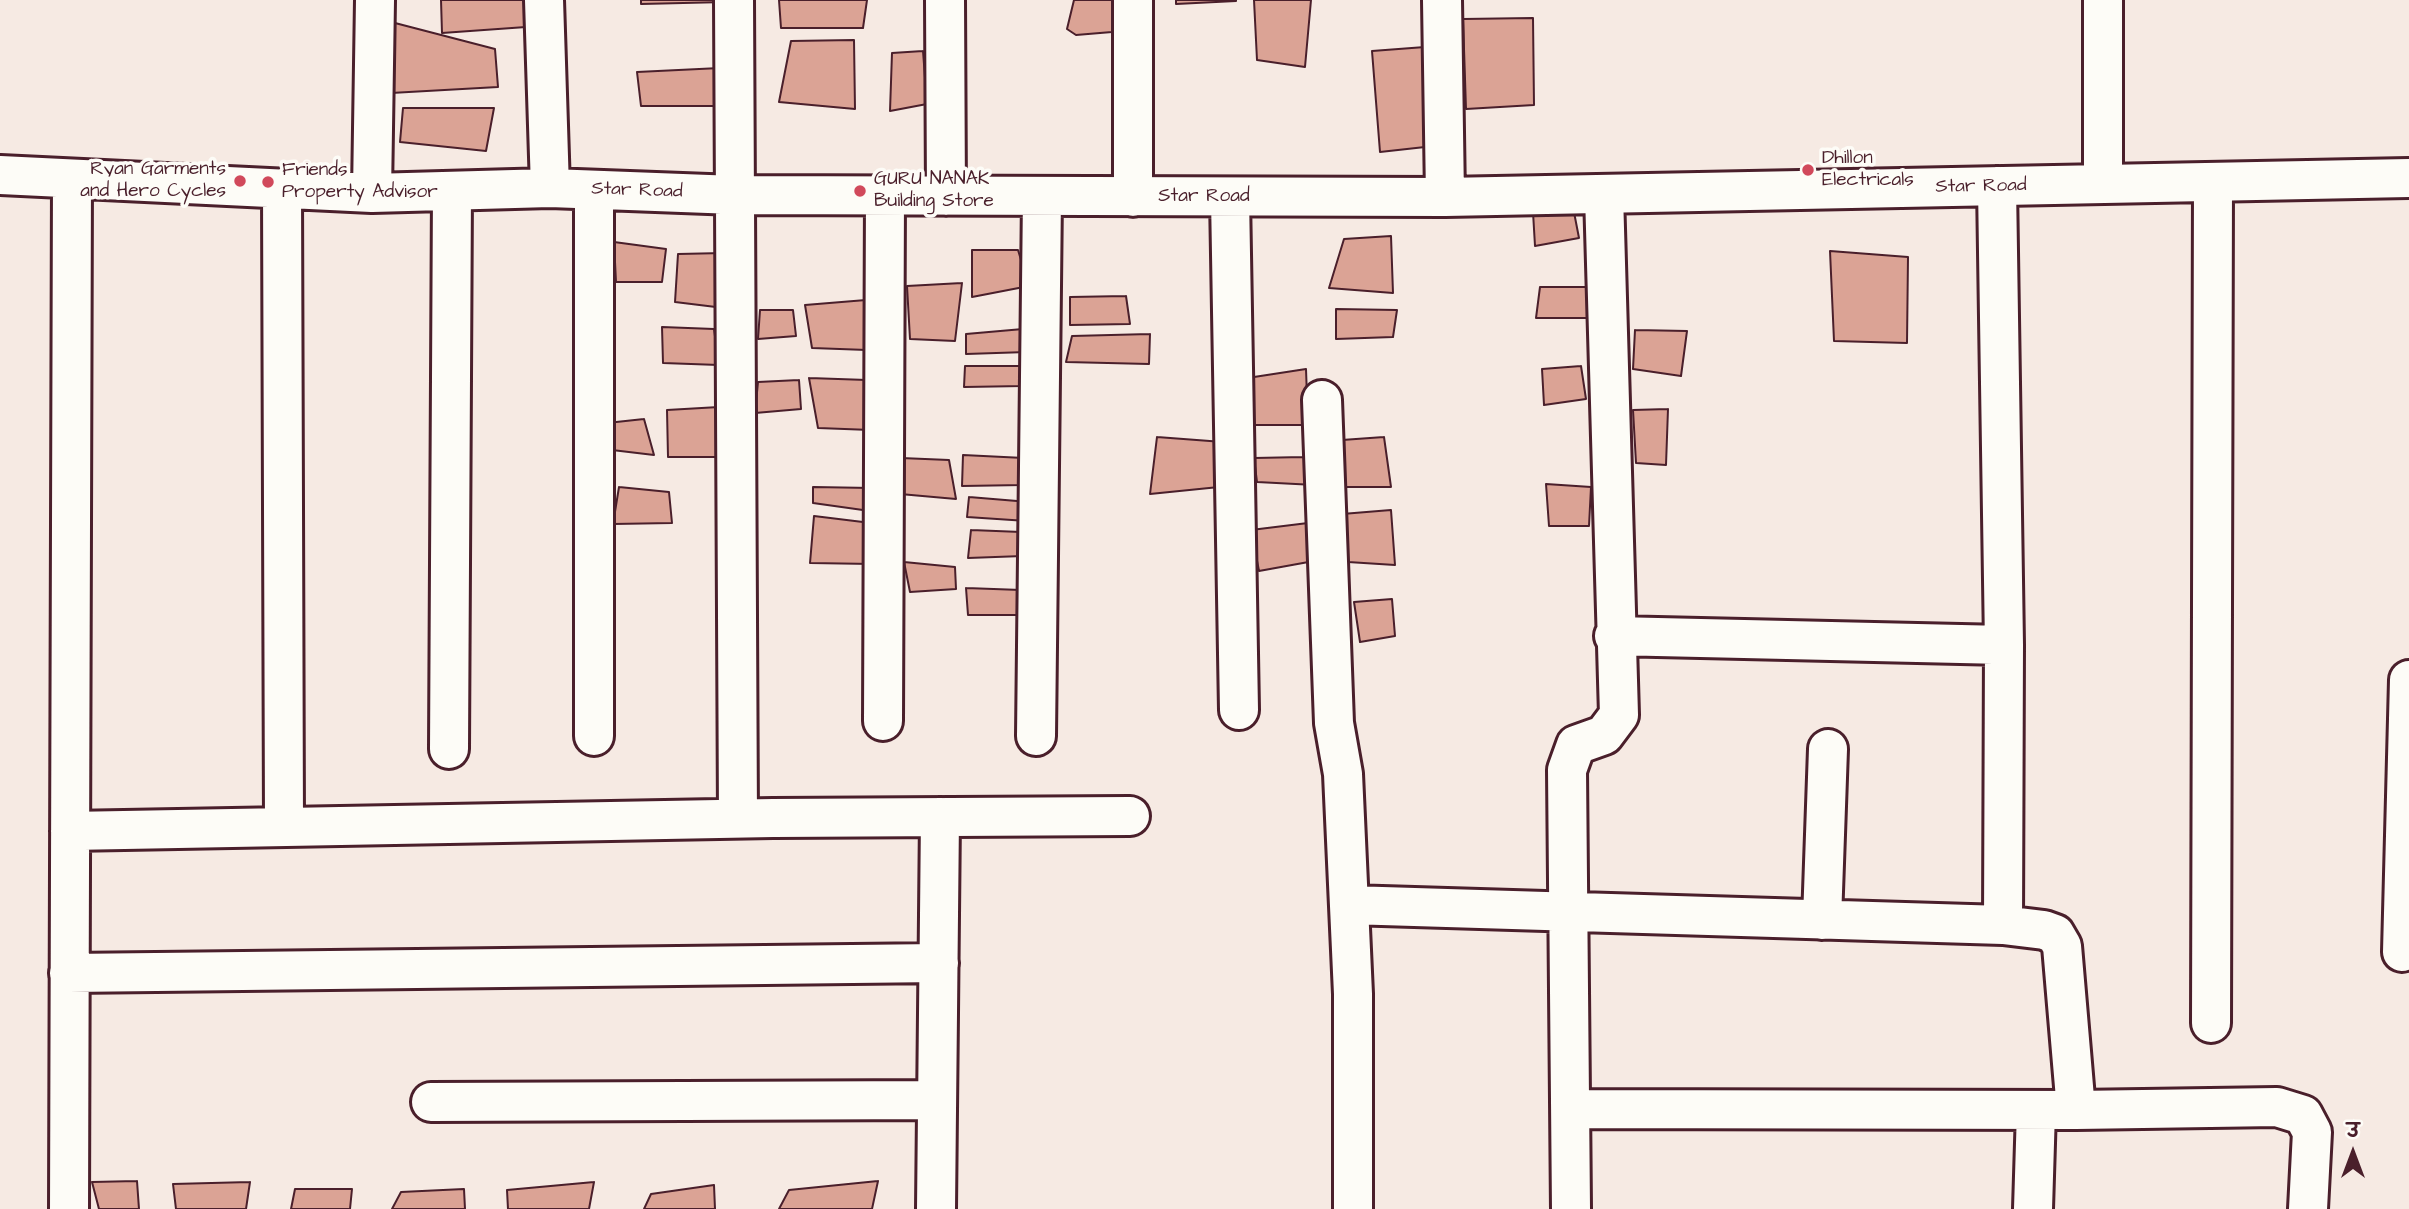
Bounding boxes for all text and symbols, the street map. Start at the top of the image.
place label: Dhillon Electricals [1822,148,1914,192]
place label: Ryan Garments and Hero Cycles [80,159,226,203]
place label: Friends Property Advisor [282,160,438,204]
marker: Dhillon Electricals [1800,162,1816,178]
place label: GURU NANAK Building Store [874,169,994,213]
marker: Ryan Garments and Hero Cycles [232,173,248,189]
marker: Friends Property Advisor [260,174,276,190]
street label: Star Road [1935,175,2027,199]
street label: Star Road [591,178,683,204]
marker: GURU NANAK Building Store [852,183,868,199]
street label: Star Road [1158,186,1250,208]
north arrow [2318,1118,2388,1188]
text: उ [2347,1118,2359,1145]

